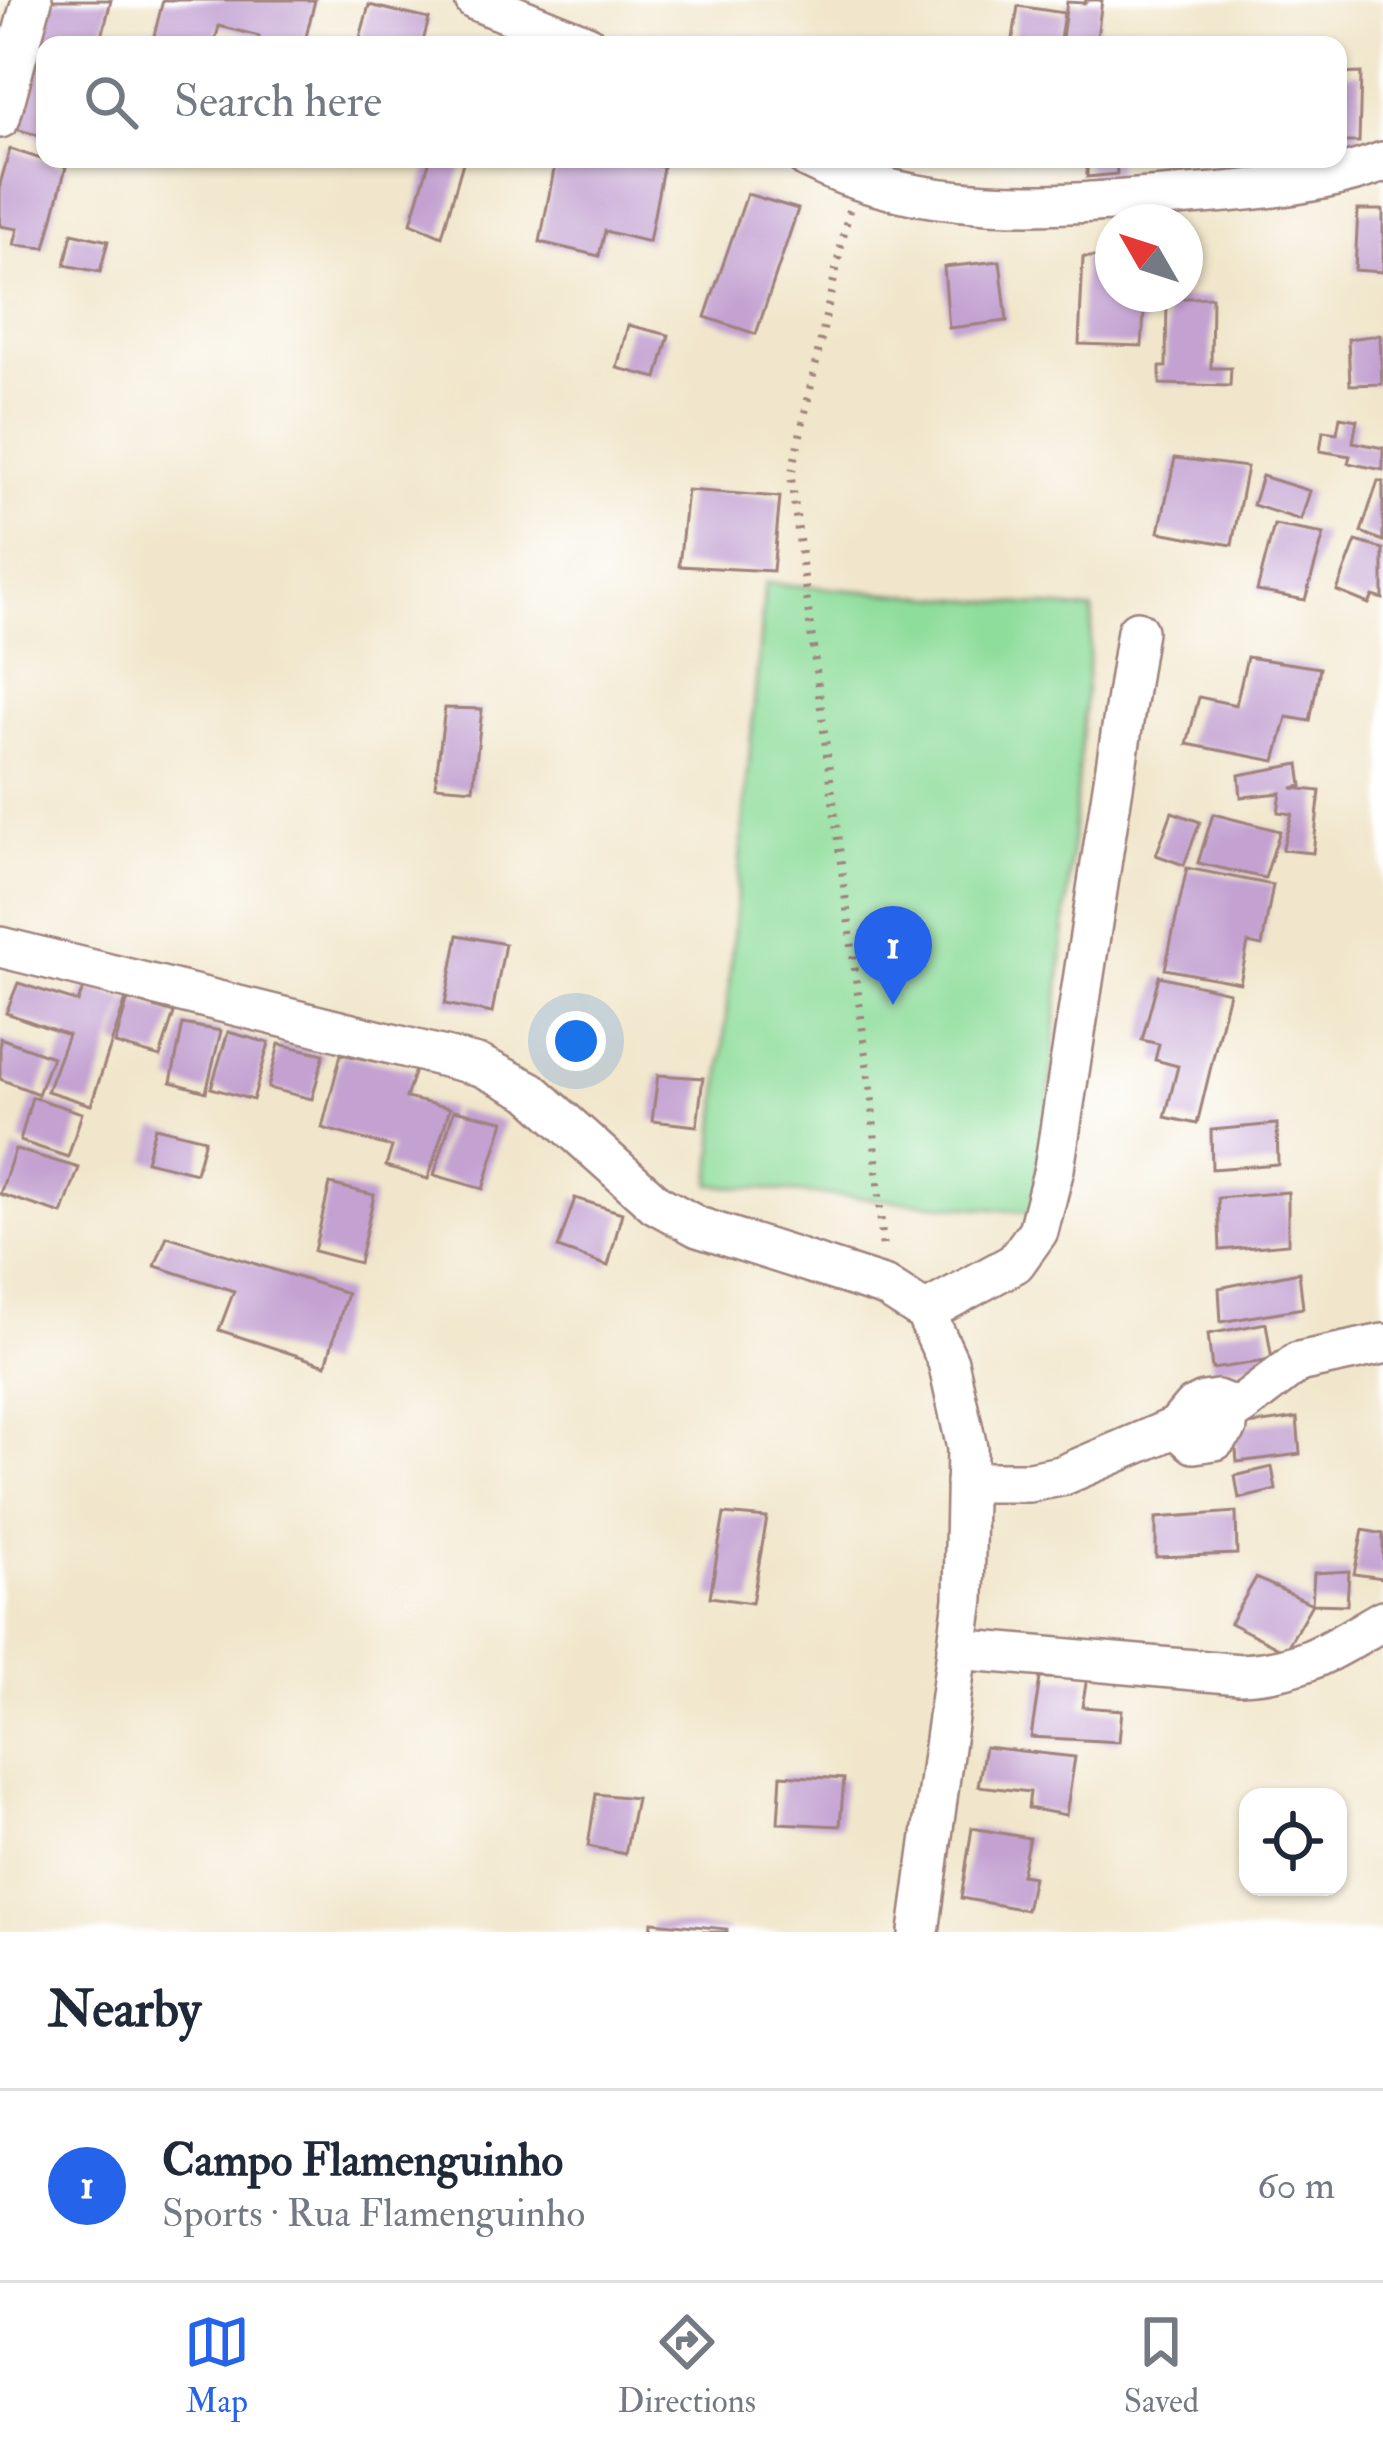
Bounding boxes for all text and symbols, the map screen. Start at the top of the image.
search box [36,36,1347,168]
icon: search [78,69,144,135]
text: Search here [174,74,382,130]
north arrow [1095,204,1203,312]
pin: 1 [854,906,932,1005]
your location [546,1011,606,1071]
map controls [1239,1788,1347,1896]
button: locate [1239,1788,1347,1896]
text: Nearby [48,1978,201,2042]
text: Campo Flamenguinho [162,2133,563,2189]
text: 1 [80,2161,94,2210]
text: 60 m [1257,2161,1335,2210]
text: Sports · Rua Flamenguinho [162,2189,585,2238]
tab: Map [184,2309,250,2422]
tab: Directions [618,2309,756,2422]
tab: Saved [1124,2309,1199,2422]

